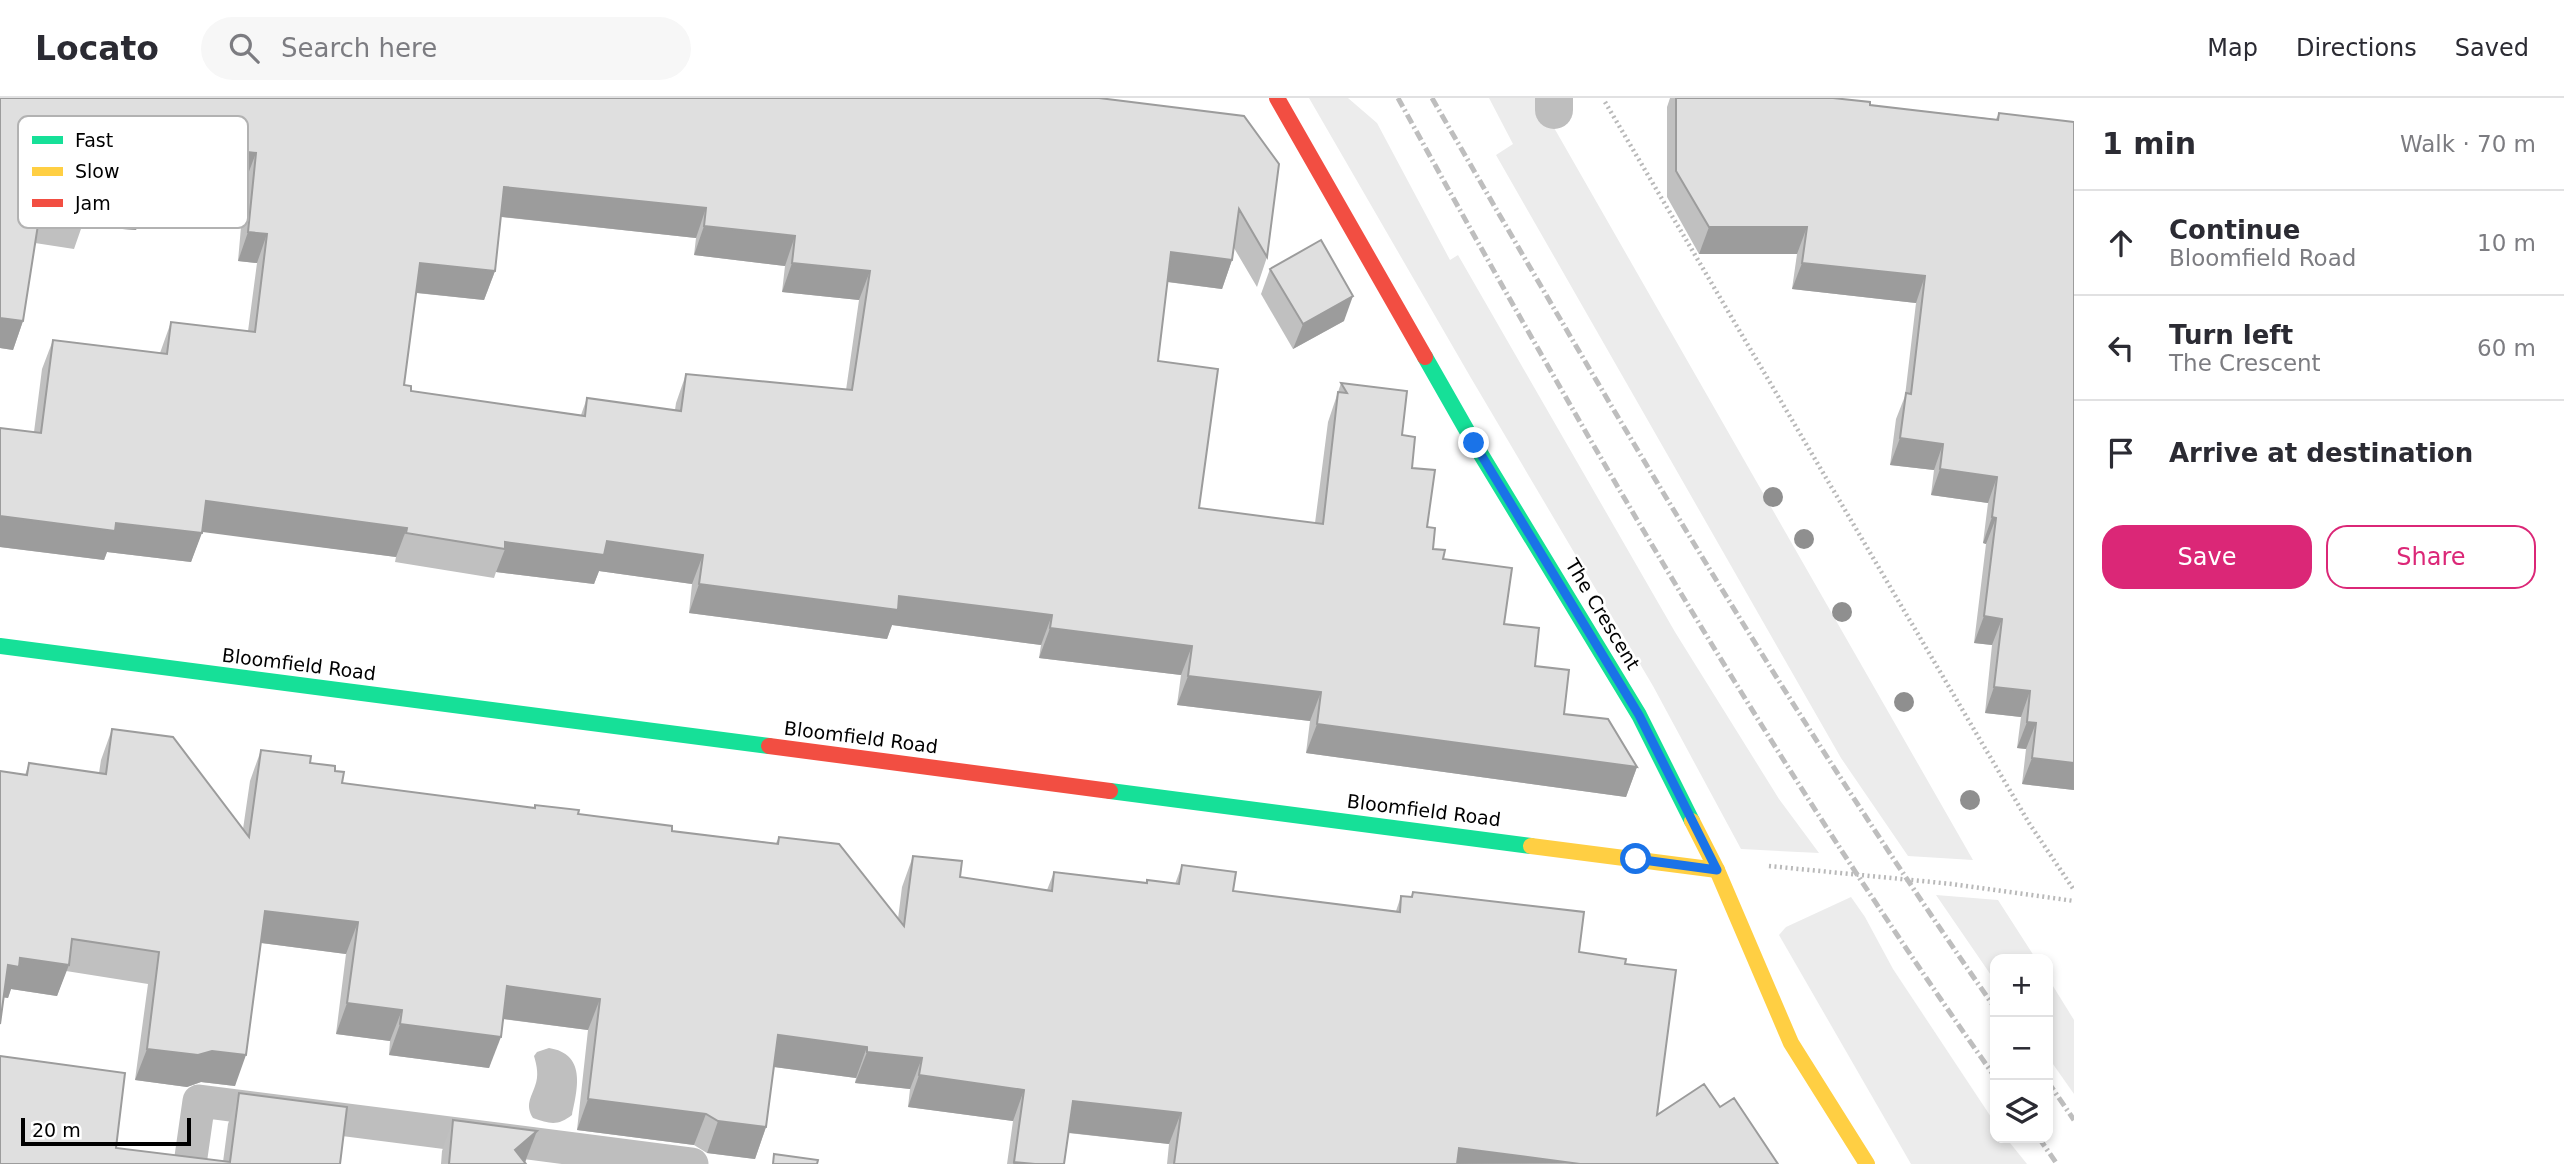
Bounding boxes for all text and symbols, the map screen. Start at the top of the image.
search box [201,17,691,80]
text: Locato [35,29,159,68]
icon: search [225,29,263,67]
text: Search here [281,33,437,63]
text: Map [2207,34,2258,62]
text: Directions [2296,34,2417,62]
text: Saved [2455,34,2529,62]
legend [18,116,248,228]
text: 1 min [2102,126,2196,161]
text: Fast [75,129,113,151]
text: Walk · 70 m [2400,131,2536,157]
text: Slow [75,160,120,182]
text: Jam [74,192,111,214]
text: Continue [2169,215,2300,245]
icon: ahead [2102,224,2140,262]
text: 10 m [2477,230,2536,256]
text: Bloomfield Road [2169,245,2356,271]
text: Turn left [2169,320,2293,350]
icon: left [2102,329,2140,367]
text: 60 m [2477,335,2536,361]
text: The Crescent [2169,350,2321,376]
route end [1458,427,1489,458]
icon: arrive [2102,434,2140,472]
text: Arrive at destination [2169,438,2473,468]
button: Save [2102,525,2312,589]
button: Share [2326,525,2536,589]
street label: The Crescent [1561,554,1645,673]
street label: Bloomfield Road [221,644,377,684]
street label: Bloomfield Road [783,717,939,757]
street label: Bloomfield Road [1346,790,1502,830]
route start [1620,843,1651,874]
map controls [1990,954,2053,1143]
button: + [1990,954,2053,1017]
button: − [1990,1017,2053,1080]
button: layers [1990,1080,2053,1143]
scale bar [21,1115,191,1147]
text: 20 m [32,1119,81,1141]

